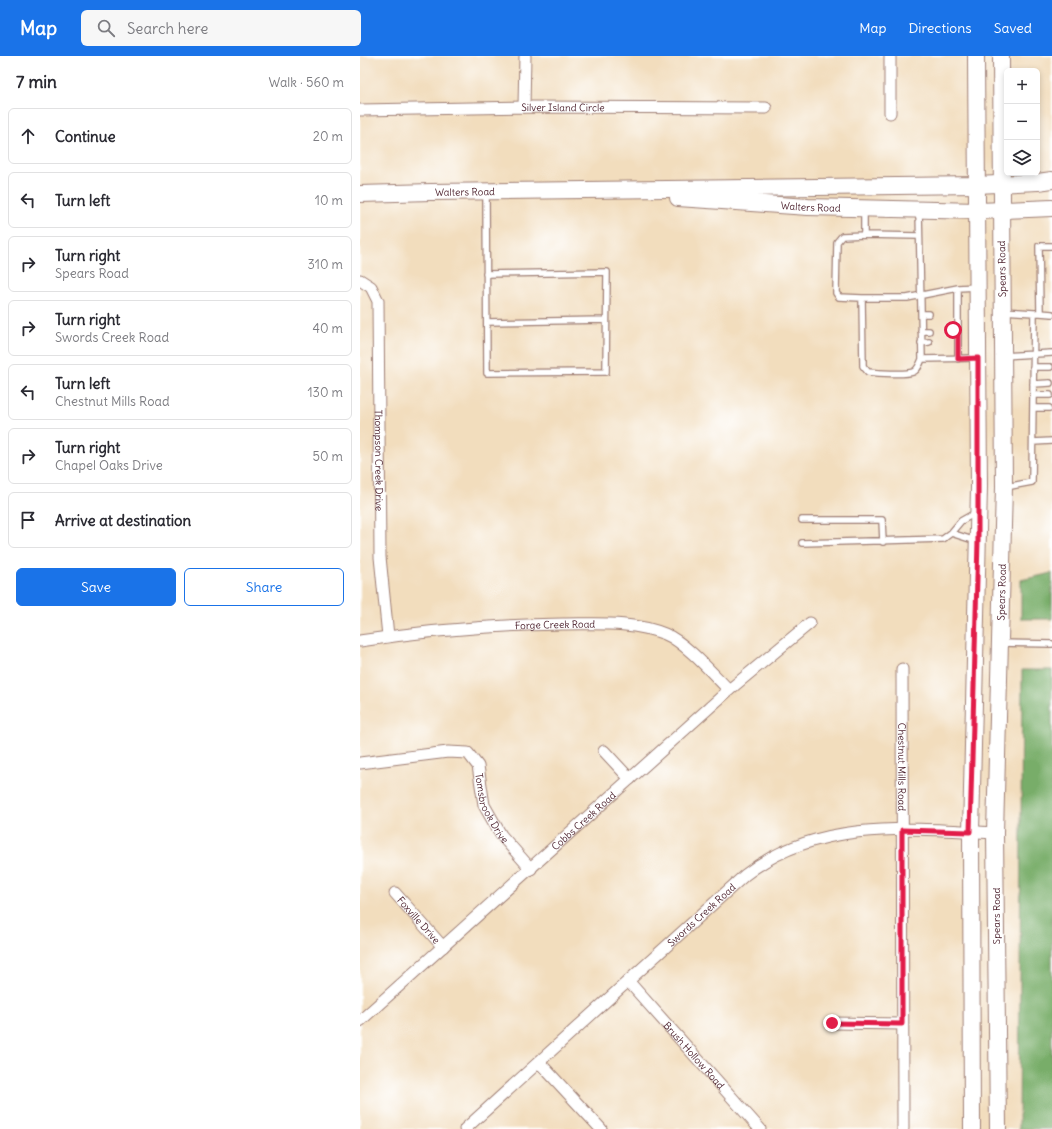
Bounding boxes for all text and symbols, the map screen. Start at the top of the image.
search box [81,10,361,46]
text: Map [20,16,57,40]
icon: search [95,17,117,39]
text: Search here [127,19,208,38]
text: Map [859,19,886,37]
text: Directions [908,19,972,37]
text: Saved [994,19,1032,37]
map controls [1004,68,1040,176]
button: + [1004,68,1040,104]
text: 7 min [16,71,57,93]
text: Walk · 560 m [269,74,344,91]
street label: Silver Island Circle [521,100,605,114]
button: − [1004,104,1040,140]
icon: ahead [17,125,39,147]
text: Continue [55,127,116,146]
text: 20 m [313,128,343,145]
button: layers [1004,140,1040,176]
street label: Walters Road [435,185,495,198]
icon: left [17,189,39,211]
text: Turn left [55,191,110,210]
text: 10 m [315,192,343,209]
street label: Walters Road [780,199,841,214]
street label: Spears Road [995,240,1009,298]
text: Turn right [55,246,120,265]
icon: right [17,253,39,275]
text: 310 m [308,256,343,273]
text: Spears Road [55,265,129,282]
text: Turn right [55,310,120,329]
icon: right [17,317,39,339]
text: 40 m [312,320,343,337]
route start [944,321,962,339]
text: Swords Creek Road [55,329,169,346]
text: Turn left [55,374,110,393]
icon: left [17,381,39,403]
text: 130 m [307,384,343,401]
text: Chestnut Mills Road [55,393,170,410]
street label: Thompson Creek Drive [372,409,386,511]
text: Turn right [55,438,120,457]
icon: right [17,445,39,467]
text: 50 m [312,448,343,465]
text: Chapel Oaks Drive [55,457,163,474]
icon: arrive [17,509,39,531]
text: Arrive at destination [55,511,191,530]
street label: Spears Road [994,563,1009,621]
button: Save [16,568,176,606]
button: Share [184,568,344,606]
street label: Forge Creek Road [515,617,595,632]
street label: Chestnut Mills Road [896,723,909,811]
street label: Tomsbrook Drive [473,772,512,846]
street label: Cobbs Creek Road [548,788,618,853]
street label: Swords Creek Road [664,880,738,949]
street label: Spears Road [990,887,1003,944]
street label: Foxville Drive [395,894,443,946]
route end [823,1014,841,1032]
street label: Brush Hollow Road [661,1019,728,1092]

